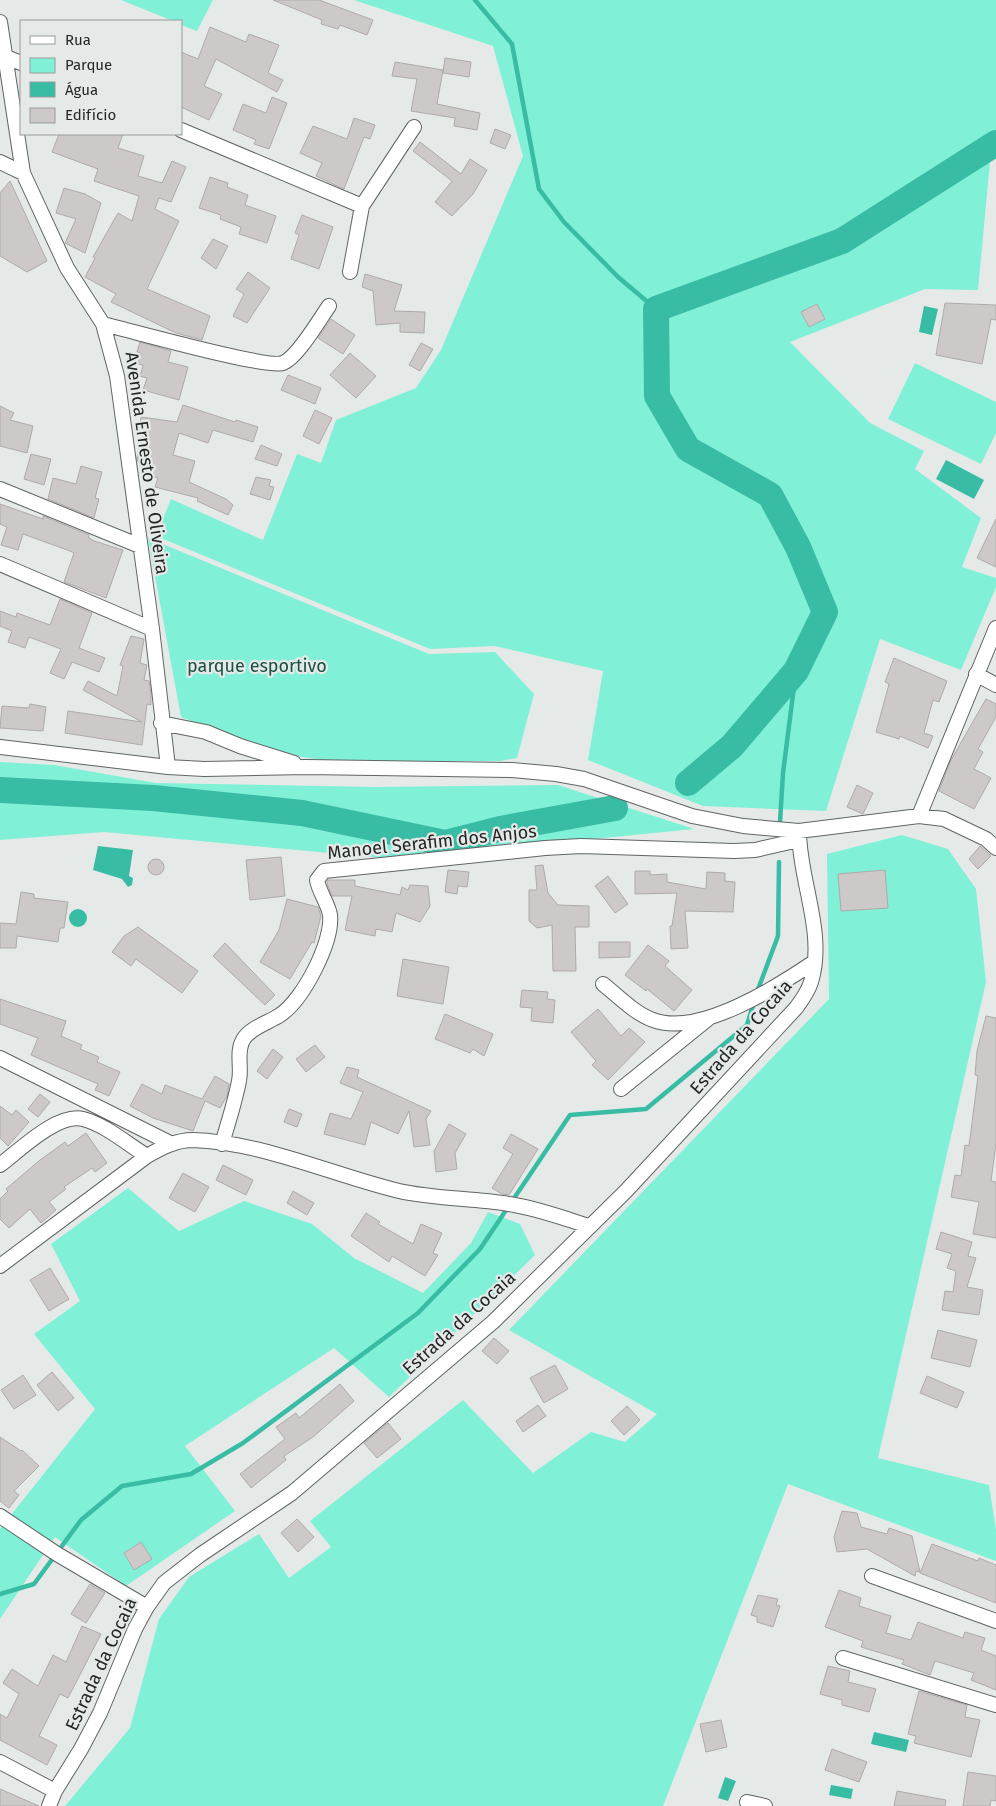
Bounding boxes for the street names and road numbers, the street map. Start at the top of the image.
street label: Avenida Ernesto de Oliveira [120,350,174,576]
street label: Manoel Serafim dos Anjos [326,820,538,864]
street label: Estrada da Cocaia [685,975,797,1099]
street label: Estrada da Cocaia [398,1266,520,1380]
street label: Estrada da Cocaia [60,1594,142,1734]

